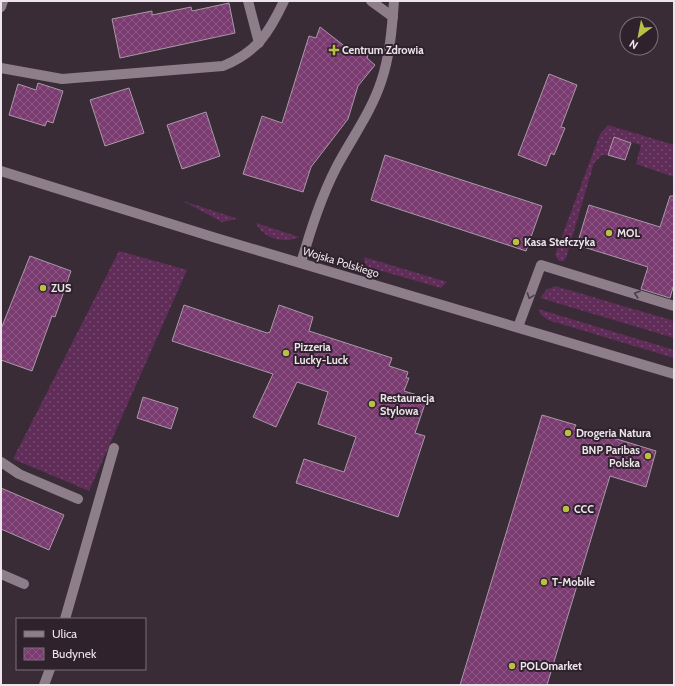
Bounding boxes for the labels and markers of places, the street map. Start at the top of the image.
place label: Centrum Zdrowia [342,43,424,57]
marker: Centrum Zdrowia [329,45,339,55]
place label: MOL [617,226,640,240]
marker: MOL [604,228,614,238]
place label: Kasa Stefczyka [524,235,596,249]
marker: Kasa Stefczyka [511,237,521,247]
place label: ZUS [51,281,72,295]
marker: ZUS [38,283,48,293]
place label: Pizzeria Lucky-Luck [294,340,349,367]
marker: Pizzeria Lucky-Luck [281,348,291,358]
place label: Restauracja Stylowa [380,391,435,418]
marker: Restauracja Stylowa [367,399,377,409]
place label: Drogeria Natura [576,426,651,440]
marker: Drogeria Natura [563,428,573,438]
place label: BNP Paribas Polska [582,443,641,470]
marker: BNP Paribas Polska [643,451,653,461]
place label: CCC [574,502,594,516]
marker: CCC [561,504,571,514]
place label: T-Mobile [552,575,595,589]
marker: T-Mobile [539,577,549,587]
place label: POLOmarket [520,659,582,673]
marker: POLOmarket [507,661,517,671]

